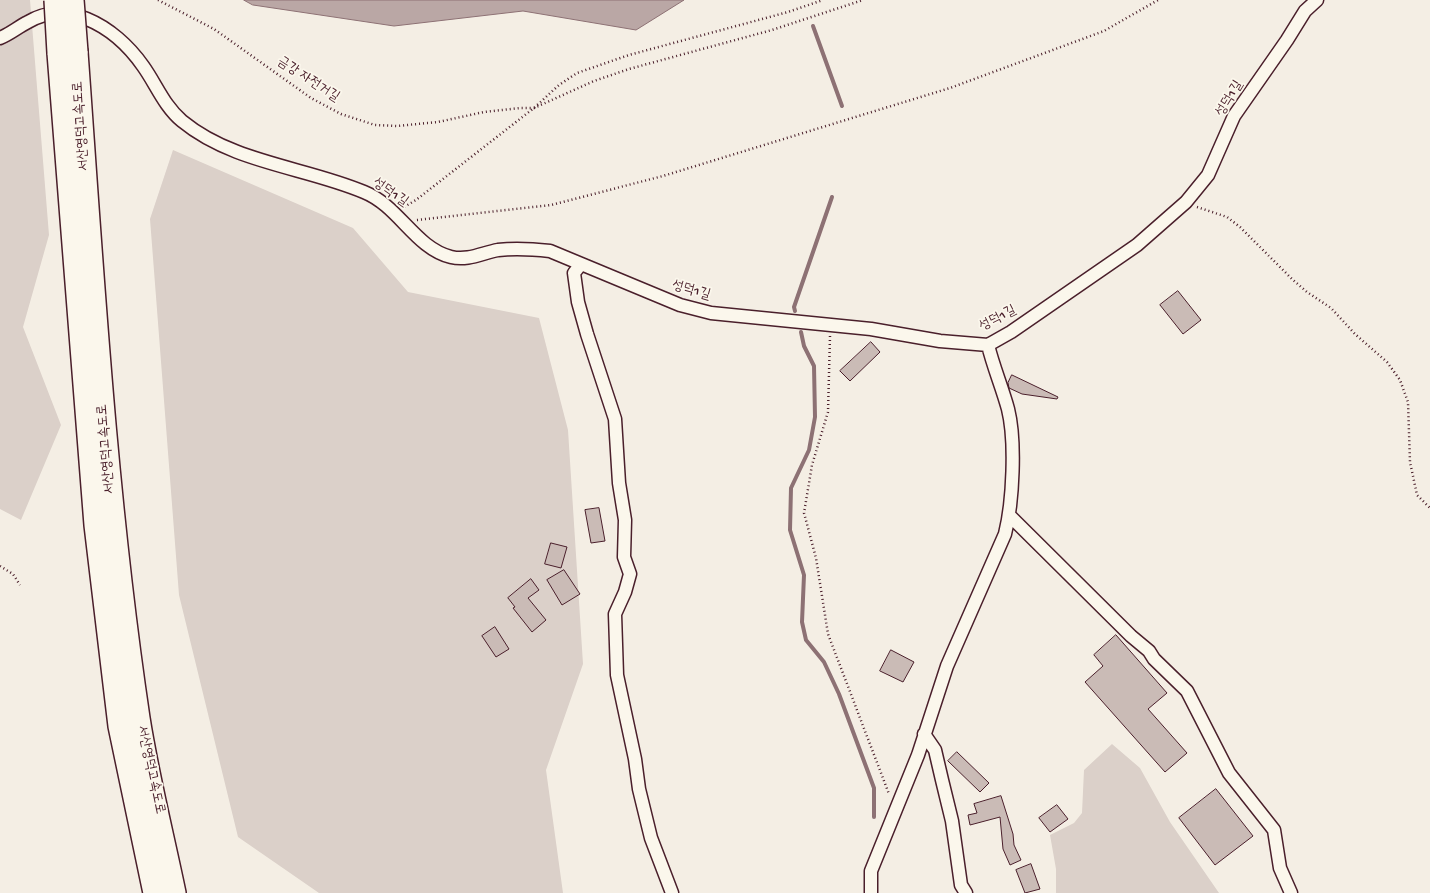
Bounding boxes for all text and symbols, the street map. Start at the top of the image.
street label: 금강 자전거길 [274,54,342,106]
street label: 성덕1길 [1212,78,1248,120]
street label: 서산영덕고속도로 [70,80,94,172]
street label: 성덕1길 [369,175,411,211]
street label: 성덕1길 [670,277,712,305]
street label: 성덕1길 [977,303,1019,335]
street label: 서산영덕고속도로 [95,403,119,495]
street label: 서산영덕고속도로 [132,724,168,816]

